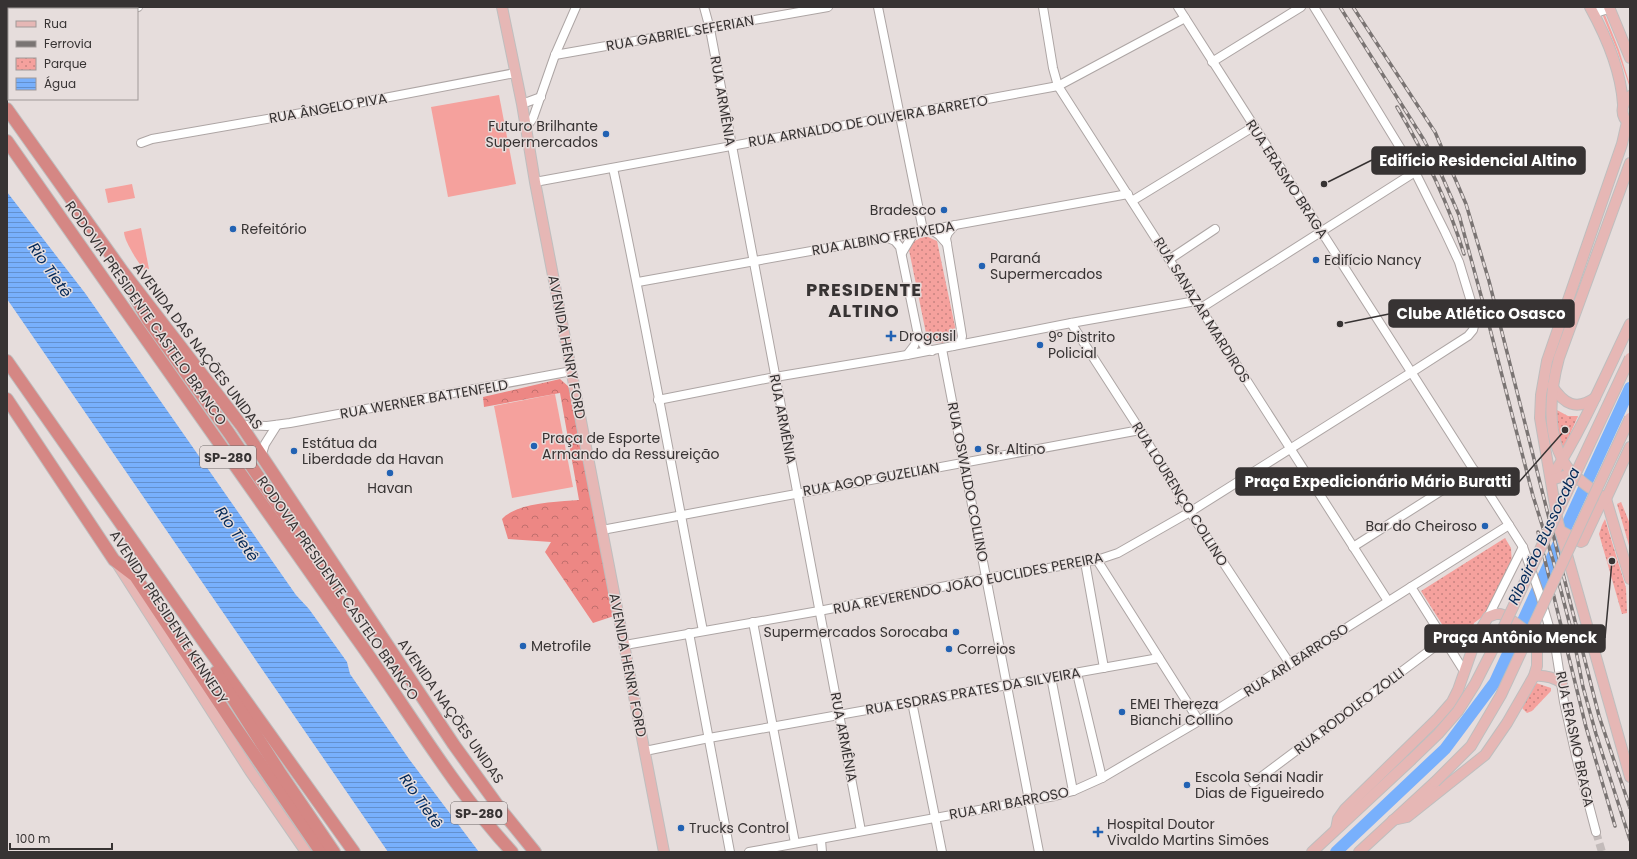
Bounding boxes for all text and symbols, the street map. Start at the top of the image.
legend [8,8,138,100]
street label: RUA GABRIEL SEFERIAN [604,10,756,56]
text: Rua [44,15,67,32]
text: Ferrovia [44,35,92,52]
street label: RUA ARMÊNIA [705,54,741,148]
text: Parque [44,55,87,72]
text: Água [44,75,76,92]
street label: RUA ÂNGELO PIVA [267,88,389,128]
street label: RUA ARNALDO DE OLIVEIRA BARRETO [747,90,989,152]
place label: Futuro Brilhante Supermercados [485,116,598,152]
street label: RUA ERASMO BRAGA [1241,116,1333,242]
marker: Futuro Brilhante Supermercados [601,129,611,139]
callout: Edifício Residencial Altino [1372,147,1585,174]
text: Edifício Residencial Altino [1379,150,1577,171]
street label: RODOVIA PRESIDENTE CASTELO BRANCO [60,197,232,429]
place label: Bradesco [870,200,936,220]
marker: Bradesco [939,205,949,215]
street label: RUA ALBINO FREIXEDA [810,216,956,260]
place label: Refeitório [241,219,307,239]
marker: Refeitório [228,224,238,234]
street label: RUA SANAZAR MARDIROS [1149,233,1255,387]
water label: Rio Tietê [24,238,77,301]
place label: Paraná Supermercados [990,248,1103,284]
place label: Edifício Nancy [1324,250,1422,270]
marker: Edifício Nancy [1311,255,1321,265]
street label: AVENIDA DAS NAÇÕES UNIDAS [129,258,267,434]
marker: Paraná Supermercados [977,261,987,271]
street label: AVENIDA HENRY FORD [543,273,591,421]
district label: PRESIDENTE ALTINO [806,277,922,323]
callout: Clube Atlético Osasco [1389,300,1574,327]
text: Clube Atlético Osasco [1396,303,1566,324]
place label: Drogasil [899,326,956,346]
place label: 9º Distrito Policial [1048,327,1115,363]
marker: Drogasil [886,331,896,341]
marker: 9º Distrito Policial [1035,340,1045,350]
street label: RUA ARMÊNIA [764,372,802,466]
street label: RUA WERNER BATTENFELD [338,374,510,424]
street label: RUA OSWALDO COLLINO [943,400,993,564]
street label: RUA LOURENÇO COLLINO [1127,418,1233,570]
place label: Praça de Esporte Armando da Ressureição [542,428,719,464]
place label: Estátua da Liberdade da Havan [302,433,444,469]
place label: Sr. Altino [986,439,1045,459]
marker: Praça de Esporte Armando da Ressureição [529,441,539,451]
marker: Sr. Altino [973,444,983,454]
road number: SP-280 [200,446,256,468]
marker: Estátua da Liberdade da Havan [289,446,299,456]
street label: RUA AGOP GUZELIAN [801,457,941,501]
water label: Ribeirão Bussocaba [1502,464,1585,608]
marker: Havan [385,468,395,478]
callout: Praça Expedicionário Mário Buratti [1236,468,1519,495]
text: Praça Expedicionário Mário Buratti [1244,471,1512,492]
street label: RODOVIA PRESIDENTE CASTELO BRANCO [252,472,424,704]
place label: Havan [367,478,413,498]
water label: Rio Tietê [211,502,264,565]
place label: Bar do Cheiroso [1365,516,1477,536]
marker: Bar do Cheiroso [1480,521,1490,531]
street label: AVENIDA PRESIDENTE KENNEDY [105,526,233,708]
street label: RUA REVERENDO JOÃO EUCLIDES PEREIRA [831,547,1105,619]
street label: AVENIDA HENRY FORD [604,591,652,739]
street label: RUA ARI BARROSO [1240,619,1352,701]
place label: Supermercados Sorocaba [763,622,948,642]
callout: Praça Antônio Menck [1425,625,1605,652]
marker: Supermercados Sorocaba [951,627,961,637]
text: Praça Antônio Menck [1433,627,1598,648]
street label: AVENIDA NAÇÕES UNIDAS [393,634,509,788]
place label: Metrofile [531,636,592,656]
place label: Correios [957,639,1016,659]
marker: Metrofile [518,641,528,651]
marker: Correios [944,644,954,654]
street label: RUA ESDRAS PRATES DA SILVEIRA [864,662,1082,720]
street label: RUA RODOLFO ZOLLI [1290,663,1408,759]
street label: RUA ERASMO BRAGA [1551,669,1599,809]
street label: RUA ARMÊNIA [825,690,863,784]
place label: EMEI Thereza Bianchi Collino [1130,694,1233,730]
marker: EMEI Thereza Bianchi Collino [1117,707,1127,717]
place label: Escola Senai Nadir Dias de Figueiredo [1195,767,1324,803]
water label: Rio Tietê [395,769,448,832]
marker: Escola Senai Nadir Dias de Figueiredo [1182,780,1192,790]
street label: RUA ARI BARROSO [947,782,1071,824]
road number: SP-280 [451,802,507,824]
place label: Hospital Doutor Vivaldo Martins Simões [1107,814,1269,850]
place label: Trucks Control [689,818,789,838]
marker: Trucks Control [676,823,686,833]
scale bar [10,825,112,851]
marker: Hospital Doutor Vivaldo Martins Simões [1092,826,1104,838]
text: 100 m [16,830,50,847]

